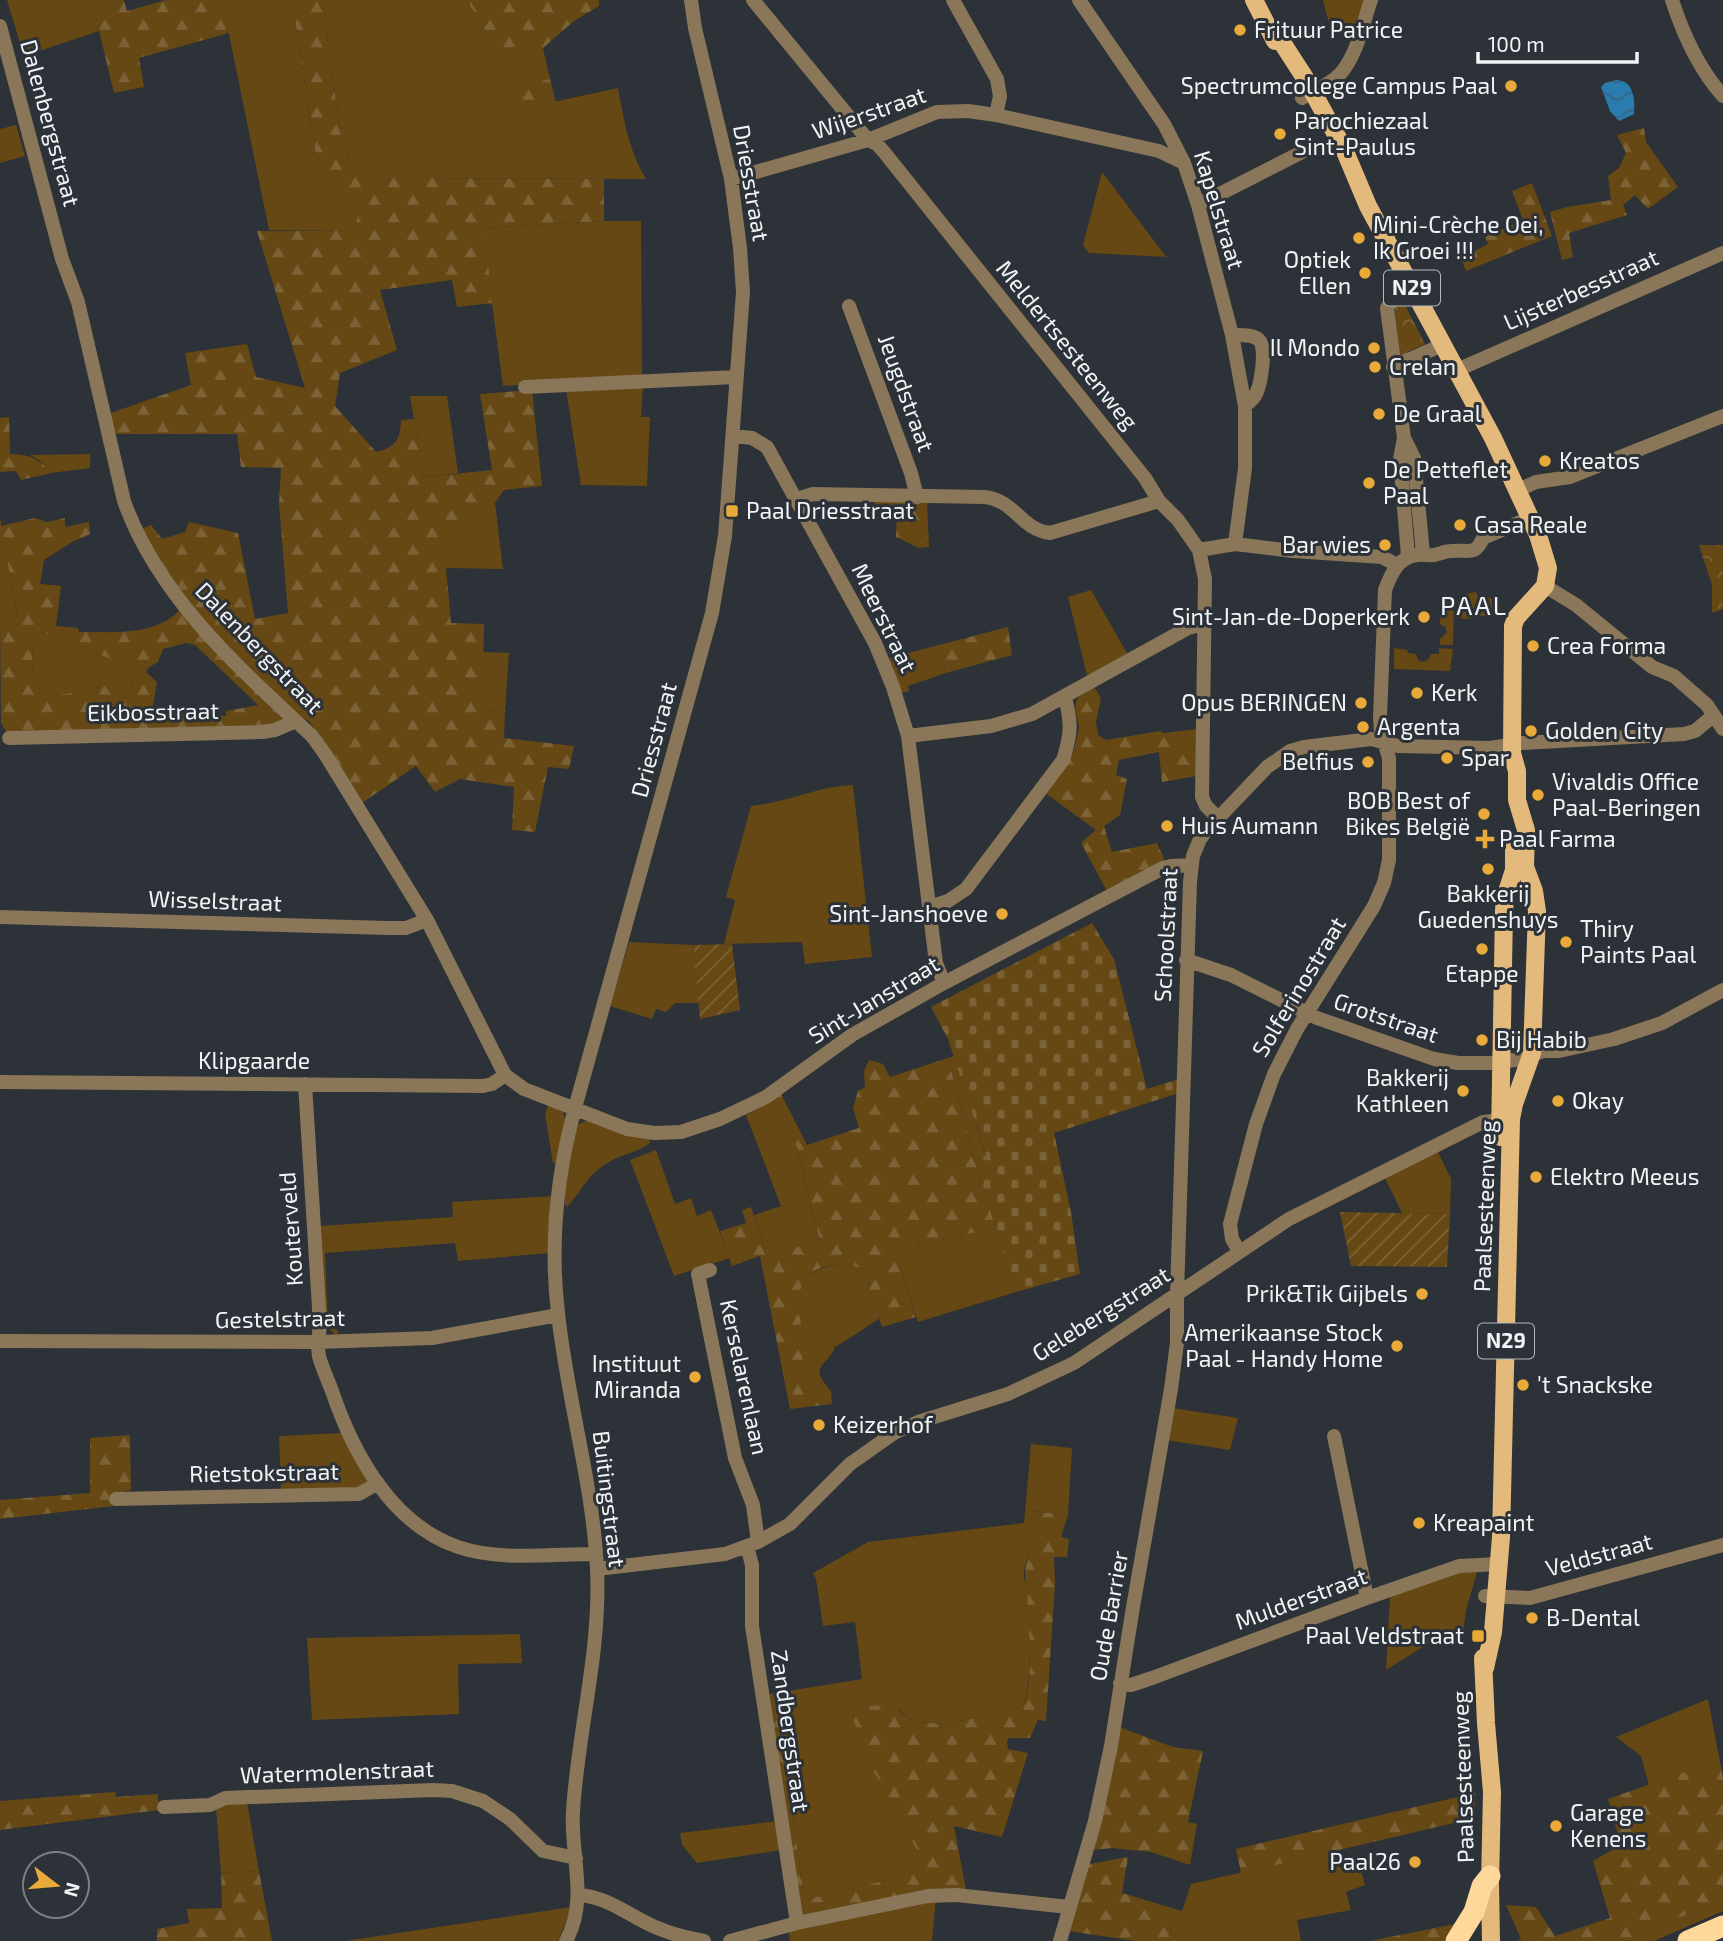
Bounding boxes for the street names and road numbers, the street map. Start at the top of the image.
street label: Dalenbergstraat [15,36,87,209]
street label: Wijerstraat [808,79,929,145]
street label: Driesstraat [728,122,776,244]
street label: Kapelstraat [1189,147,1251,273]
street label: Lijsterbesstraat [1499,242,1662,336]
street label: Meldertsesteenweg [991,254,1145,435]
road number: N29 [1384,270,1440,306]
street label: Jeugdstraat [873,330,941,455]
street label: Meerstraat [846,558,923,677]
street label: Dalenbergstraat [190,576,330,719]
street label: Driesstraat [624,679,682,800]
street label: Eikbosstraat [87,696,219,726]
street label: Schoolstraat [1148,867,1183,1003]
street label: Wisselstraat [148,884,283,916]
street label: Solferinostraat [1245,911,1351,1062]
street label: Sint-Janstraat [803,949,944,1049]
street label: Grotstraat [1330,986,1443,1048]
street label: Klipgaarde [198,1046,310,1074]
street label: Paalsesteenweg [1467,1119,1501,1292]
street label: Kouterveld [272,1171,308,1287]
street label: Gelebergstraat [1026,1260,1175,1367]
street label: Kerselarenlaan [715,1296,775,1457]
street label: Gestelstraat [215,1303,346,1333]
road number: N29 [1478,1324,1534,1358]
street label: Buitingstraat [588,1429,632,1569]
street label: Rietstokstraat [189,1457,339,1487]
street label: Veldstraat [1542,1526,1655,1582]
street label: Oude Barrier [1083,1549,1133,1683]
street label: Mulderstraat [1231,1561,1371,1635]
street label: Zandbergstraat [766,1648,816,1814]
street label: Paalsesteenweg [1445,1690,1479,1864]
street label: Watermolenstraat [240,1754,435,1788]

